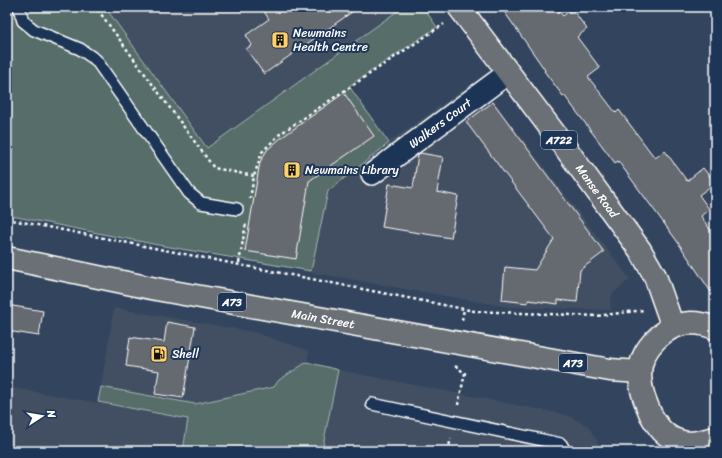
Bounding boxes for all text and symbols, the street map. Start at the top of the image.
place label: Newmains Health Centre [293,22,368,58]
building icon: Newmains Health Centre [270,30,290,50]
street label: Walkers Court [404,92,478,154]
road number: A722 [541,131,577,149]
place label: Newmains Library [305,159,400,181]
street label: Manse Road [570,159,625,223]
building icon: Newmains Library [282,160,302,180]
road number: A73 [218,293,246,311]
street label: Main Street [290,302,356,335]
place label: Shell [172,343,199,365]
fuel station icon: Shell [149,344,169,364]
road number: A73 [559,354,587,372]
north arrow [22,396,62,436]
text: N [41,407,61,420]

